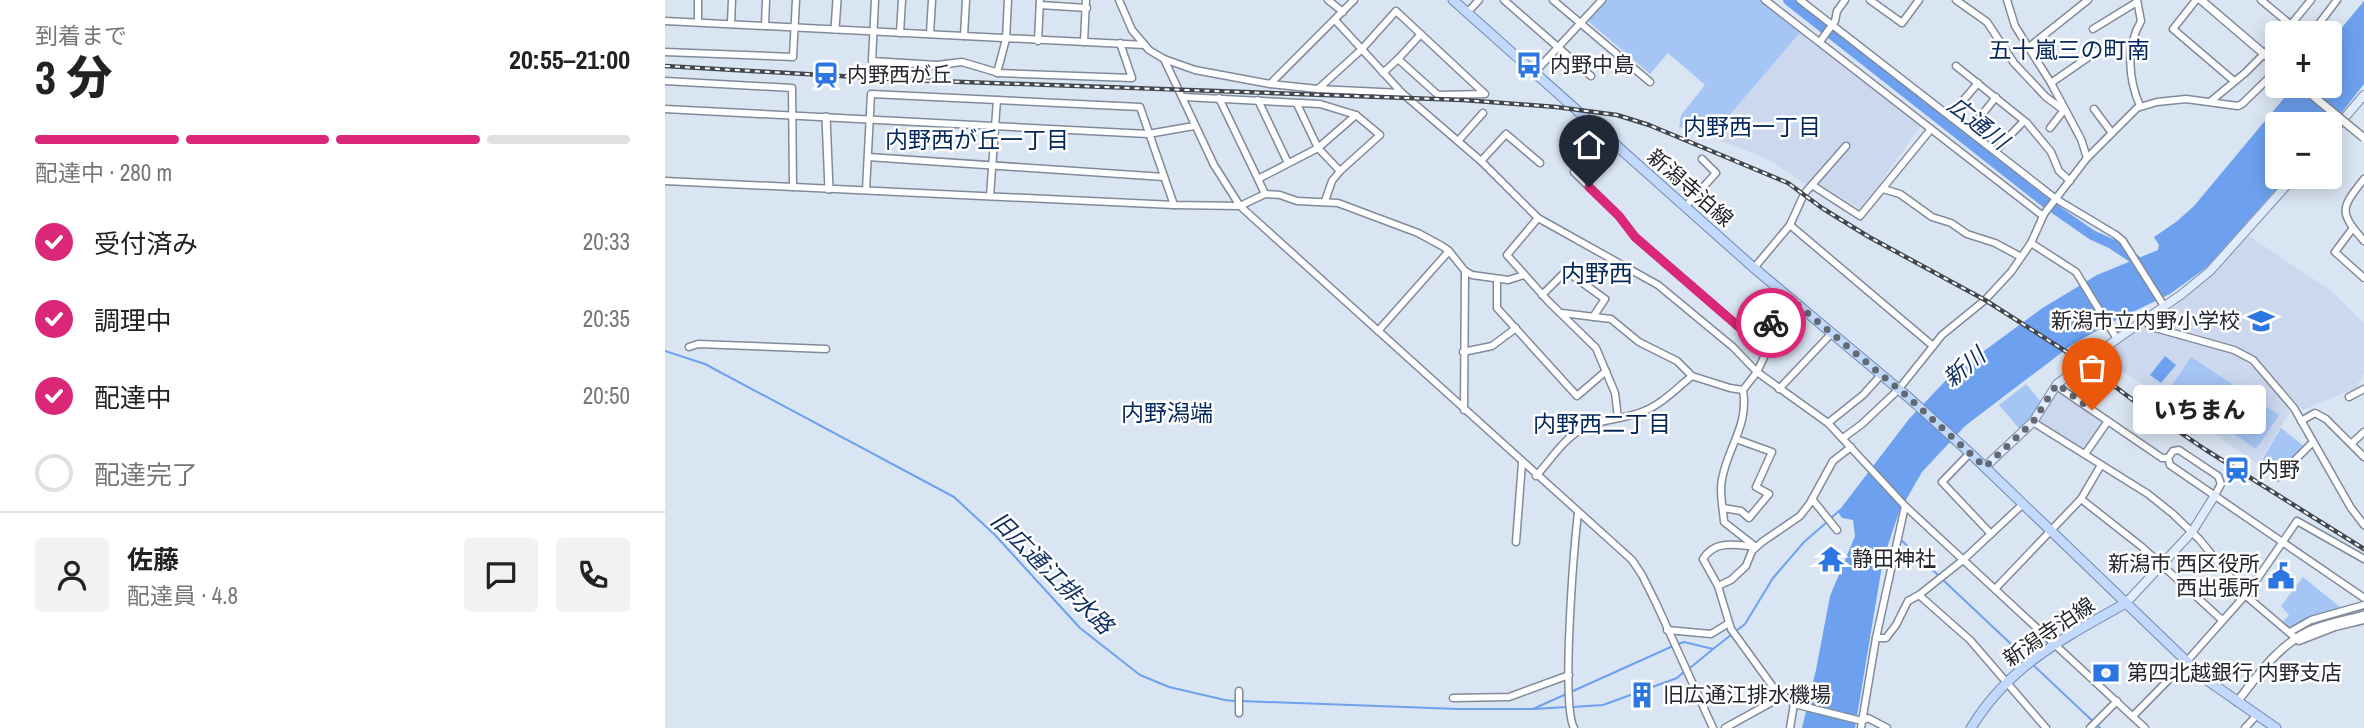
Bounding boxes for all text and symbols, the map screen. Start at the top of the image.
text: 到着まで [35,20,127,51]
map controls [2265,21,2342,189]
button: + [2265,21,2342,98]
district label: 五十嵐三の町南 [1989,34,2150,65]
text: 20:55–21:00 [509,42,630,77]
text: 3 分 [35,46,112,108]
bus stop icon: 内野中島 [1514,50,1544,80]
place label: 内野中島 [1550,50,1634,79]
station icon: 内野西が丘 [811,60,841,90]
place label: 内野西が丘 [847,60,952,89]
water label: 広通川 [1942,89,2017,158]
district label: 内野西一丁目 [1683,111,1821,142]
button: − [2265,112,2342,189]
pin [1559,115,1619,187]
district label: 内野西が丘一丁目 [885,124,1069,155]
icon: home [1570,126,1608,164]
street label: 新潟寺泊線 [1641,142,1739,233]
text: 配達中 · 280 m [35,157,172,188]
icon: check [35,223,73,261]
text: 受付済み [94,226,198,261]
text: 20:33 [583,226,630,257]
district label: 内野西 [1561,257,1633,289]
courier [1736,288,1806,358]
icon: check [35,300,73,338]
text: 調理中 [94,303,172,338]
text: 20:35 [583,303,630,334]
icon: bike [1752,304,1790,342]
place label: 新潟市立内野小学校 [2051,306,2240,335]
school or university icon: 新潟市立内野小学校 [2246,306,2276,336]
water label: 新川 [1936,338,1994,393]
pin [2062,338,2122,410]
icon: bag [2073,349,2111,387]
icon: check [35,377,73,415]
text: 配達中 [94,380,172,415]
text: 20:50 [583,380,630,411]
callout: いちまん [2134,386,2267,434]
text: いちまん [2154,394,2246,425]
district label: 内野潟端 [1121,397,1213,428]
district label: 内野西二丁目 [1533,408,1671,439]
station icon: 内野 [2222,455,2252,485]
place label: 内野 [2258,455,2300,484]
text: 配達完了 [94,457,198,492]
water label: 旧広通江排水路 [984,505,1122,642]
button: person [35,538,109,612]
button: chat [464,538,538,612]
button: phone [556,538,630,612]
text: 佐藤 [127,542,179,577]
temple icon: 静田神社 [1816,544,1846,574]
place label: 静田神社 [1852,544,1936,573]
place label: 新潟市 西区役所 西出張所 [2108,549,2260,602]
public building icon: 新潟市 西区役所 西出張所 [2266,561,2296,591]
text: 配達員 · 4.8 [127,580,238,611]
street label: 新潟寺泊線 [1997,590,2100,673]
bank icon: 第四北越銀行 内野支店 [2091,658,2121,688]
place label: 第四北越銀行 内野支店 [2127,658,2342,687]
building icon: 旧広通江排水機場 [1627,680,1657,710]
place label: 旧広通江排水機場 [1663,680,1831,709]

